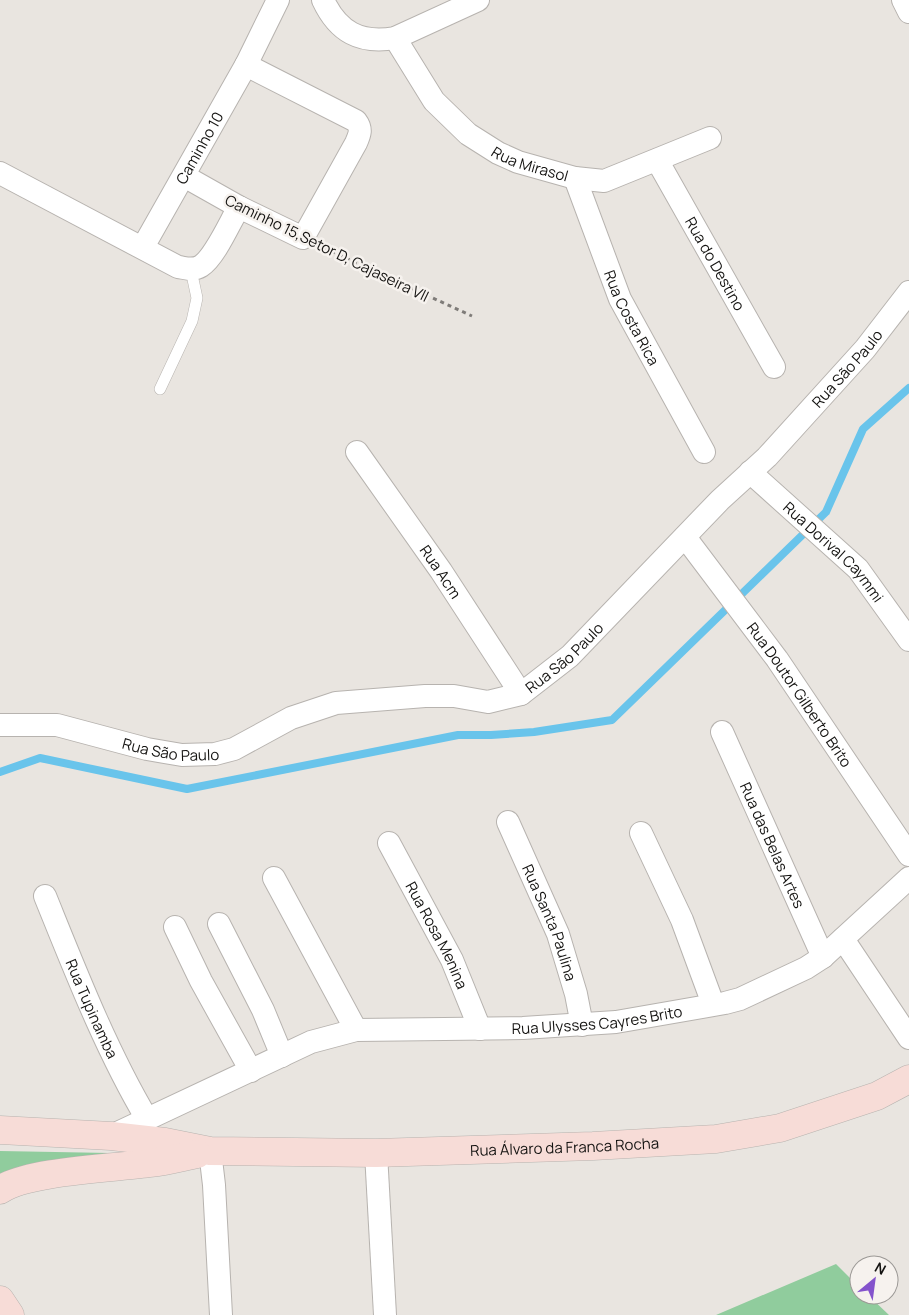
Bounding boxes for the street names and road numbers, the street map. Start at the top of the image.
street label: Caminho 10 [170,108,228,188]
street label: Rua Mirasol [488,141,571,186]
street label: Caminho 15,Setor D, Cajaseira VII [221,189,433,307]
street label: Rua do Destino [681,213,750,314]
street label: Rua Costa Rica [600,267,665,369]
street label: Rua São Paulo [807,325,887,412]
street label: Rua Dorival Caymmi [779,497,889,606]
street label: Rua Acm [415,541,466,602]
street label: Rua São Paulo [521,617,608,698]
street label: Rua Doutor Gilberto Brito [742,618,857,771]
street label: Rua São Paulo [120,732,220,766]
street label: Rua das Belas Artes [735,779,810,912]
street label: Rua Santa Paulina [518,861,582,983]
street label: Rua Rosa Menina [401,878,473,992]
street label: Rua Tupinamba [61,956,123,1062]
street label: Rua Ulysses Cayres Brito [512,1000,684,1039]
street label: Rua Álvaro da Franca Rocha [470,1132,660,1160]

